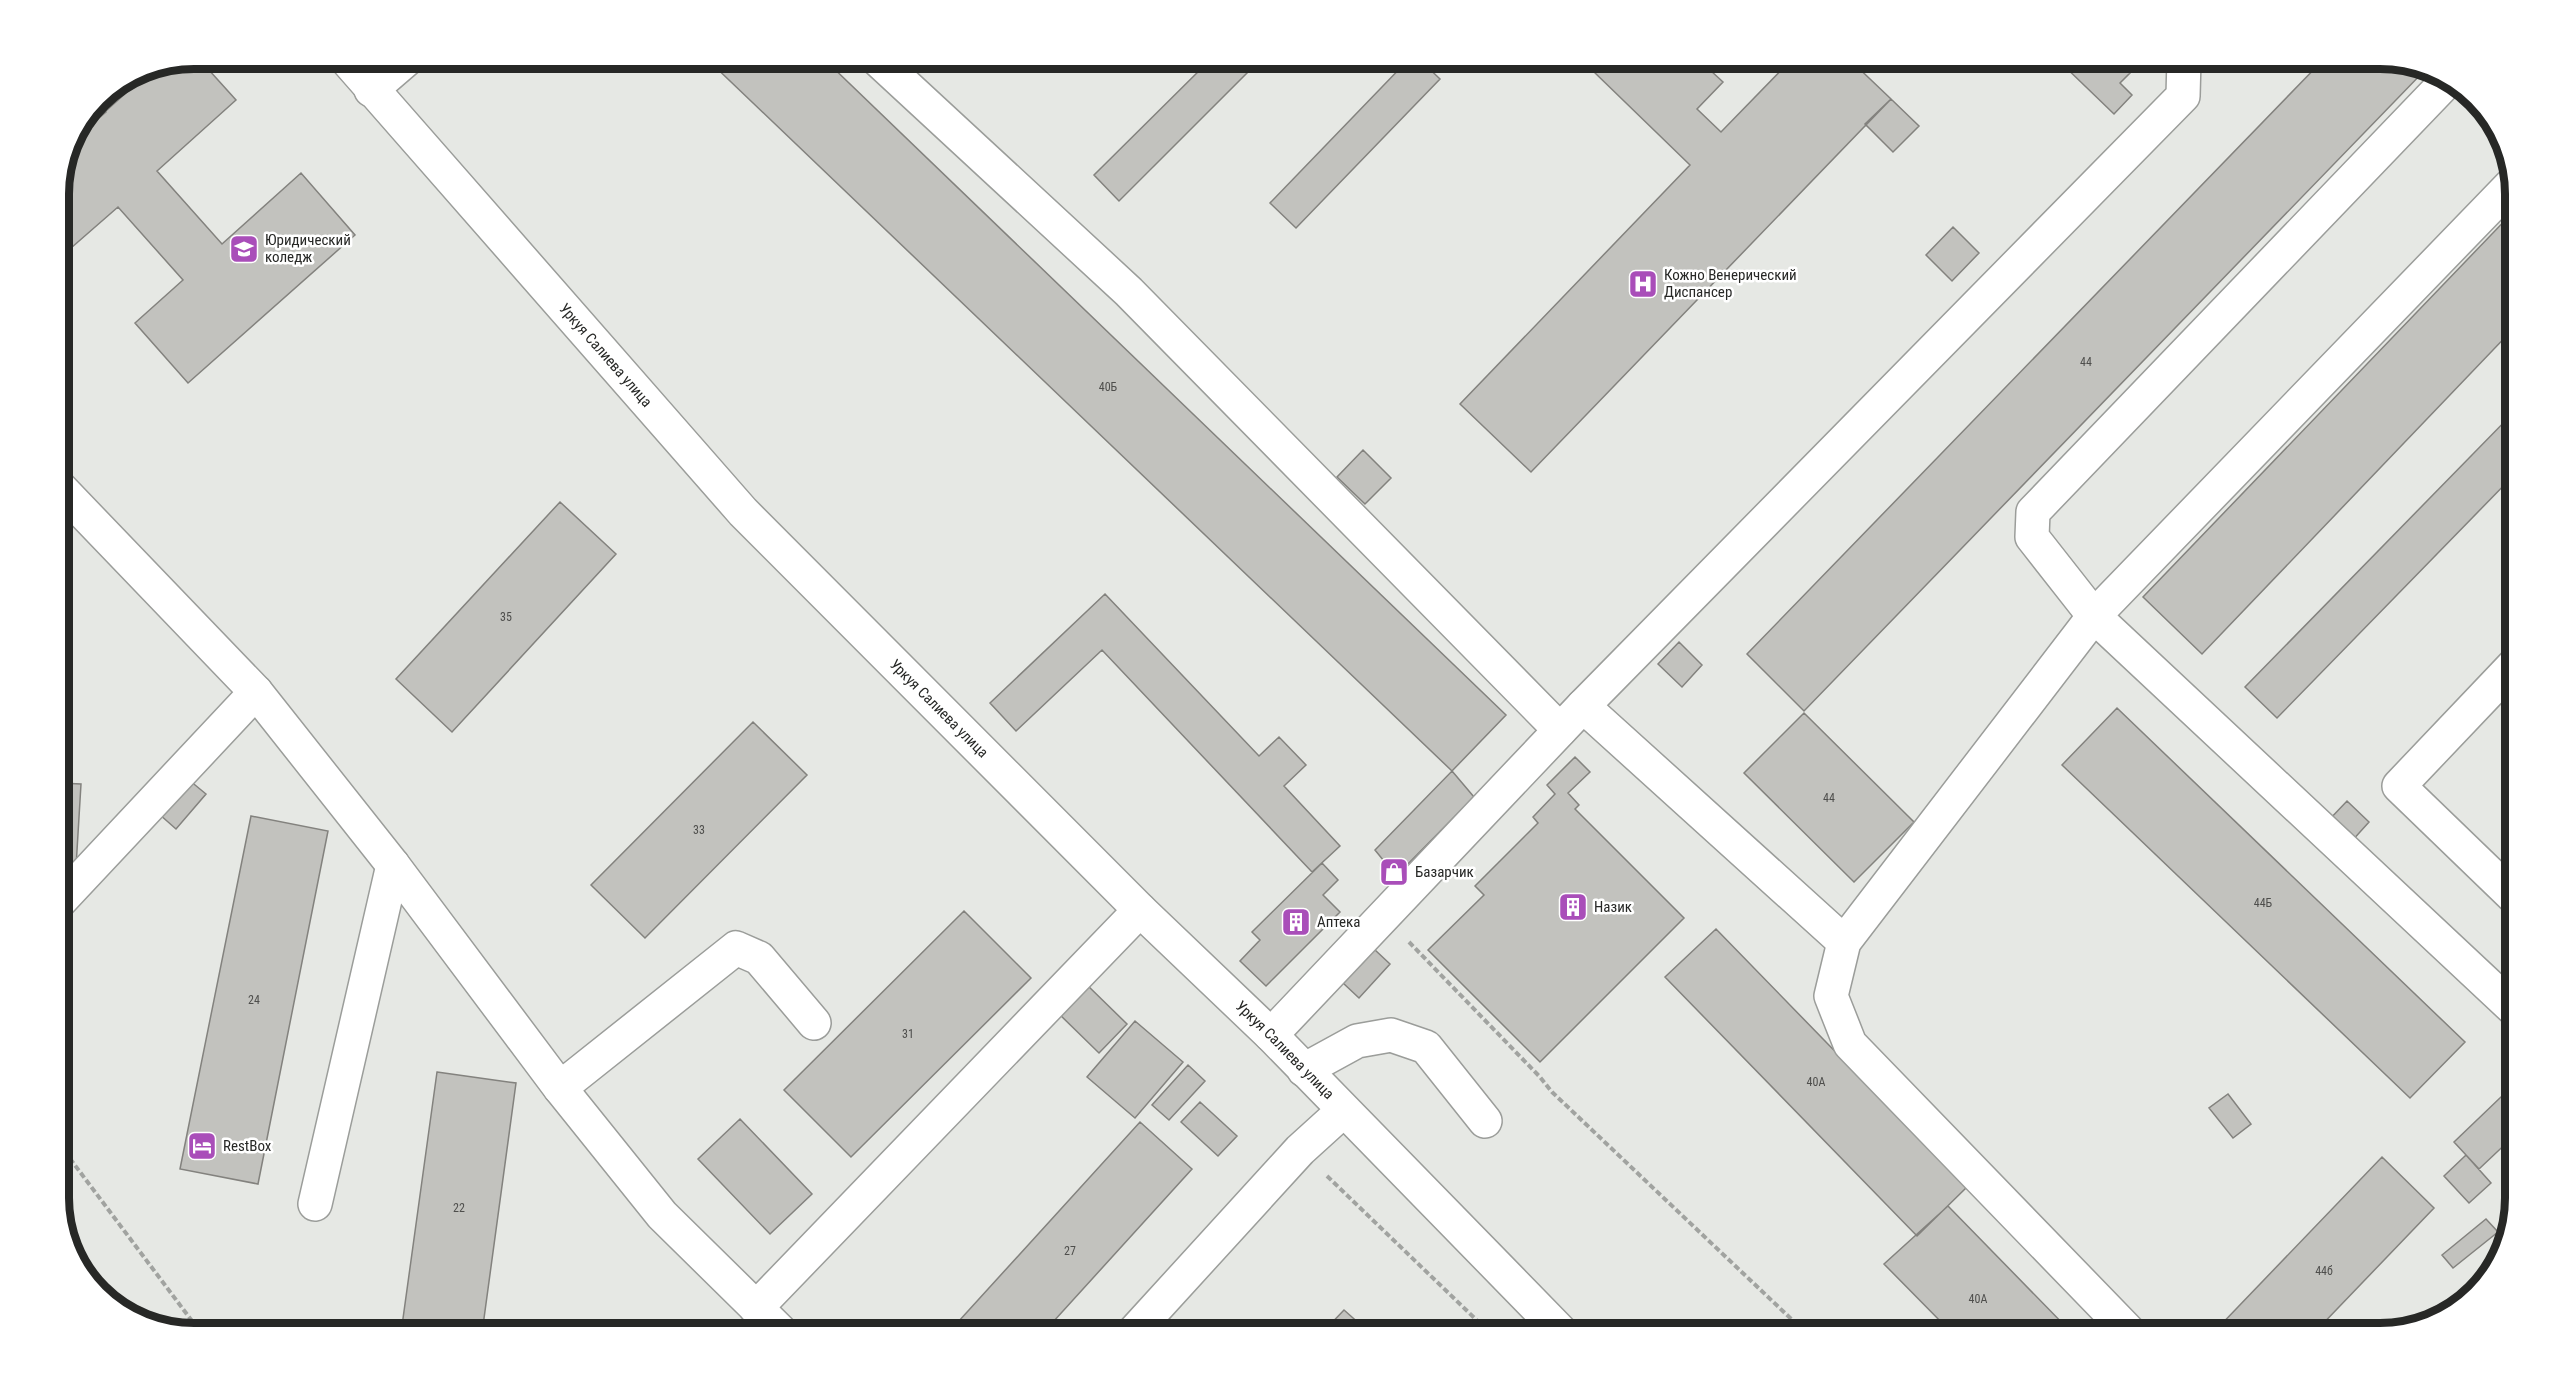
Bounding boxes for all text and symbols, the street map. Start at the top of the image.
place label: Юридический коледж [265,231,351,266]
school or university icon: Юридический коледж [228,233,260,265]
place label: Кожно Венерический Диспансер [1664,266,1797,301]
hospital icon: Кожно Венерический Диспансер [1627,268,1659,300]
street label: Уркуя Салиева улица [556,300,656,411]
house number: 44 [2080,355,2092,369]
house number: 40Б [1099,380,1118,394]
house number: 35 [500,610,512,624]
street label: Уркуя Салиева улица [886,656,992,762]
house number: 44 [1823,791,1835,805]
house number: 33 [693,823,705,837]
shop icon: Базарчик [1378,856,1410,888]
place label: Базарчик [1415,863,1474,881]
building icon: Назик [1557,891,1589,923]
house number: 44Б [2254,896,2273,910]
place label: Назик [1594,898,1632,916]
building icon: Аптека [1280,906,1312,938]
place label: Аптека [1317,913,1361,931]
house number: 24 [248,993,260,1007]
street label: Уркуя Салиева улица [1232,997,1338,1103]
house number: 31 [902,1027,914,1041]
house number: 40А [1807,1075,1825,1089]
hotel icon: RestBox [186,1130,218,1162]
place label: RestBox [223,1137,272,1155]
house number: 22 [453,1201,465,1215]
house number: 27 [1064,1244,1076,1258]
house number: 44б [2315,1264,2333,1278]
house number: 40А [1969,1292,1987,1306]

